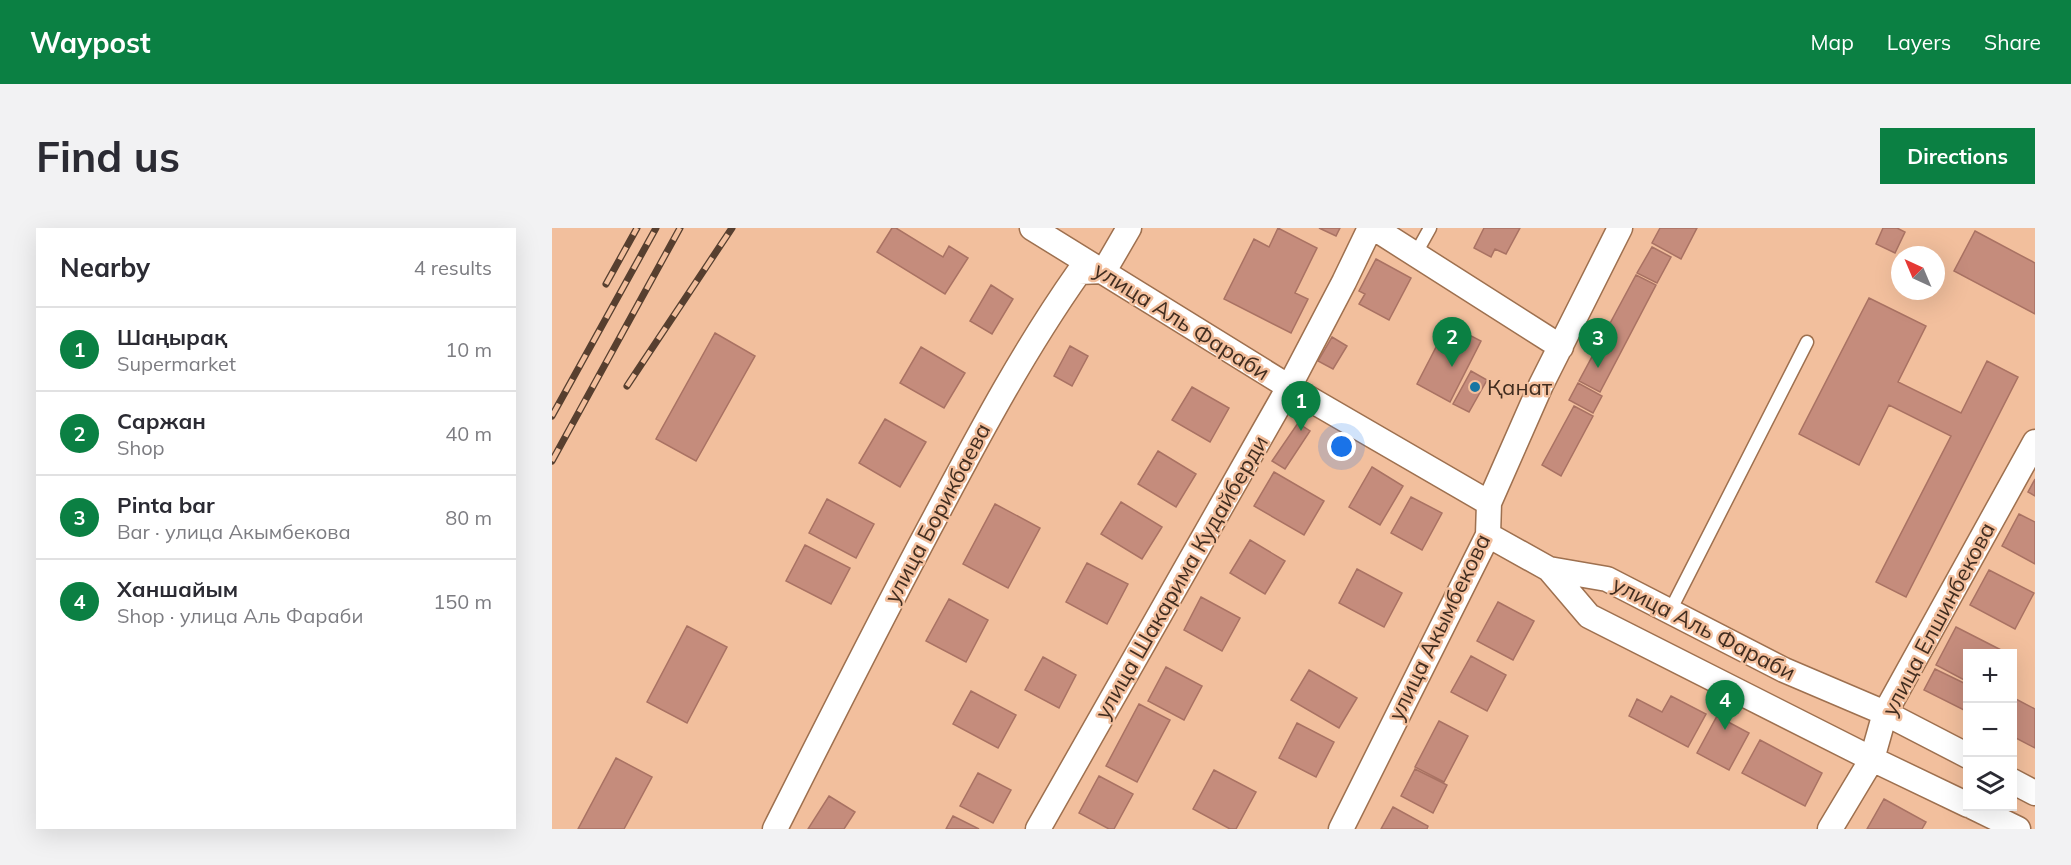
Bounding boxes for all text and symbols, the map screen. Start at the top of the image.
text: Waypost [30,25,151,60]
text: Map [1811,29,1854,55]
text: Layers [1887,29,1951,55]
text: Share [1984,29,2041,55]
button: Directions [1880,128,2035,184]
text: Find us [36,130,180,183]
north arrow [1891,246,1945,300]
text: Nearby [60,251,150,284]
text: 4 results [414,255,492,280]
street label: улица Аль Фараби [1089,256,1275,386]
pin: 2 [1432,318,1472,367]
pin: 3 [1578,318,1618,368]
text: Шаңырақ [117,323,228,351]
text: 1 [74,337,86,362]
text: 10 m [445,337,492,362]
text: Supermarket [117,351,236,376]
place label: Қанат [1487,373,1552,401]
marker: Қанат [1468,380,1482,394]
pin: 1 [1282,382,1320,431]
text: Саржан [117,407,206,435]
street label: улица Борикбаева [878,418,996,608]
text: 2 [74,421,86,446]
text: 40 m [445,421,492,446]
street label: улица Шакарима Кудайберди [1088,430,1274,724]
your location [1327,432,1356,461]
text: Shop [117,435,165,460]
text: Pinta bar [117,491,215,519]
text: 3 [74,505,86,530]
text: 80 m [445,505,492,530]
street label: улица Елшинбекова [1875,517,2001,721]
text: Bar · улица Акымбекова [117,519,351,544]
street label: улица Акымбекова [1382,529,1496,725]
street label: улица Аль Фараби [1608,570,1800,686]
text: Ханшайым [117,575,238,603]
text: 4 [74,589,86,614]
text: 150 m [433,589,492,614]
text: Shop · улица Аль Фараби [117,603,363,628]
map controls [1963,649,2017,811]
button: + [1963,649,2017,703]
pin: 4 [1706,680,1744,730]
button: − [1963,703,2017,757]
button: layers [1963,757,2017,811]

